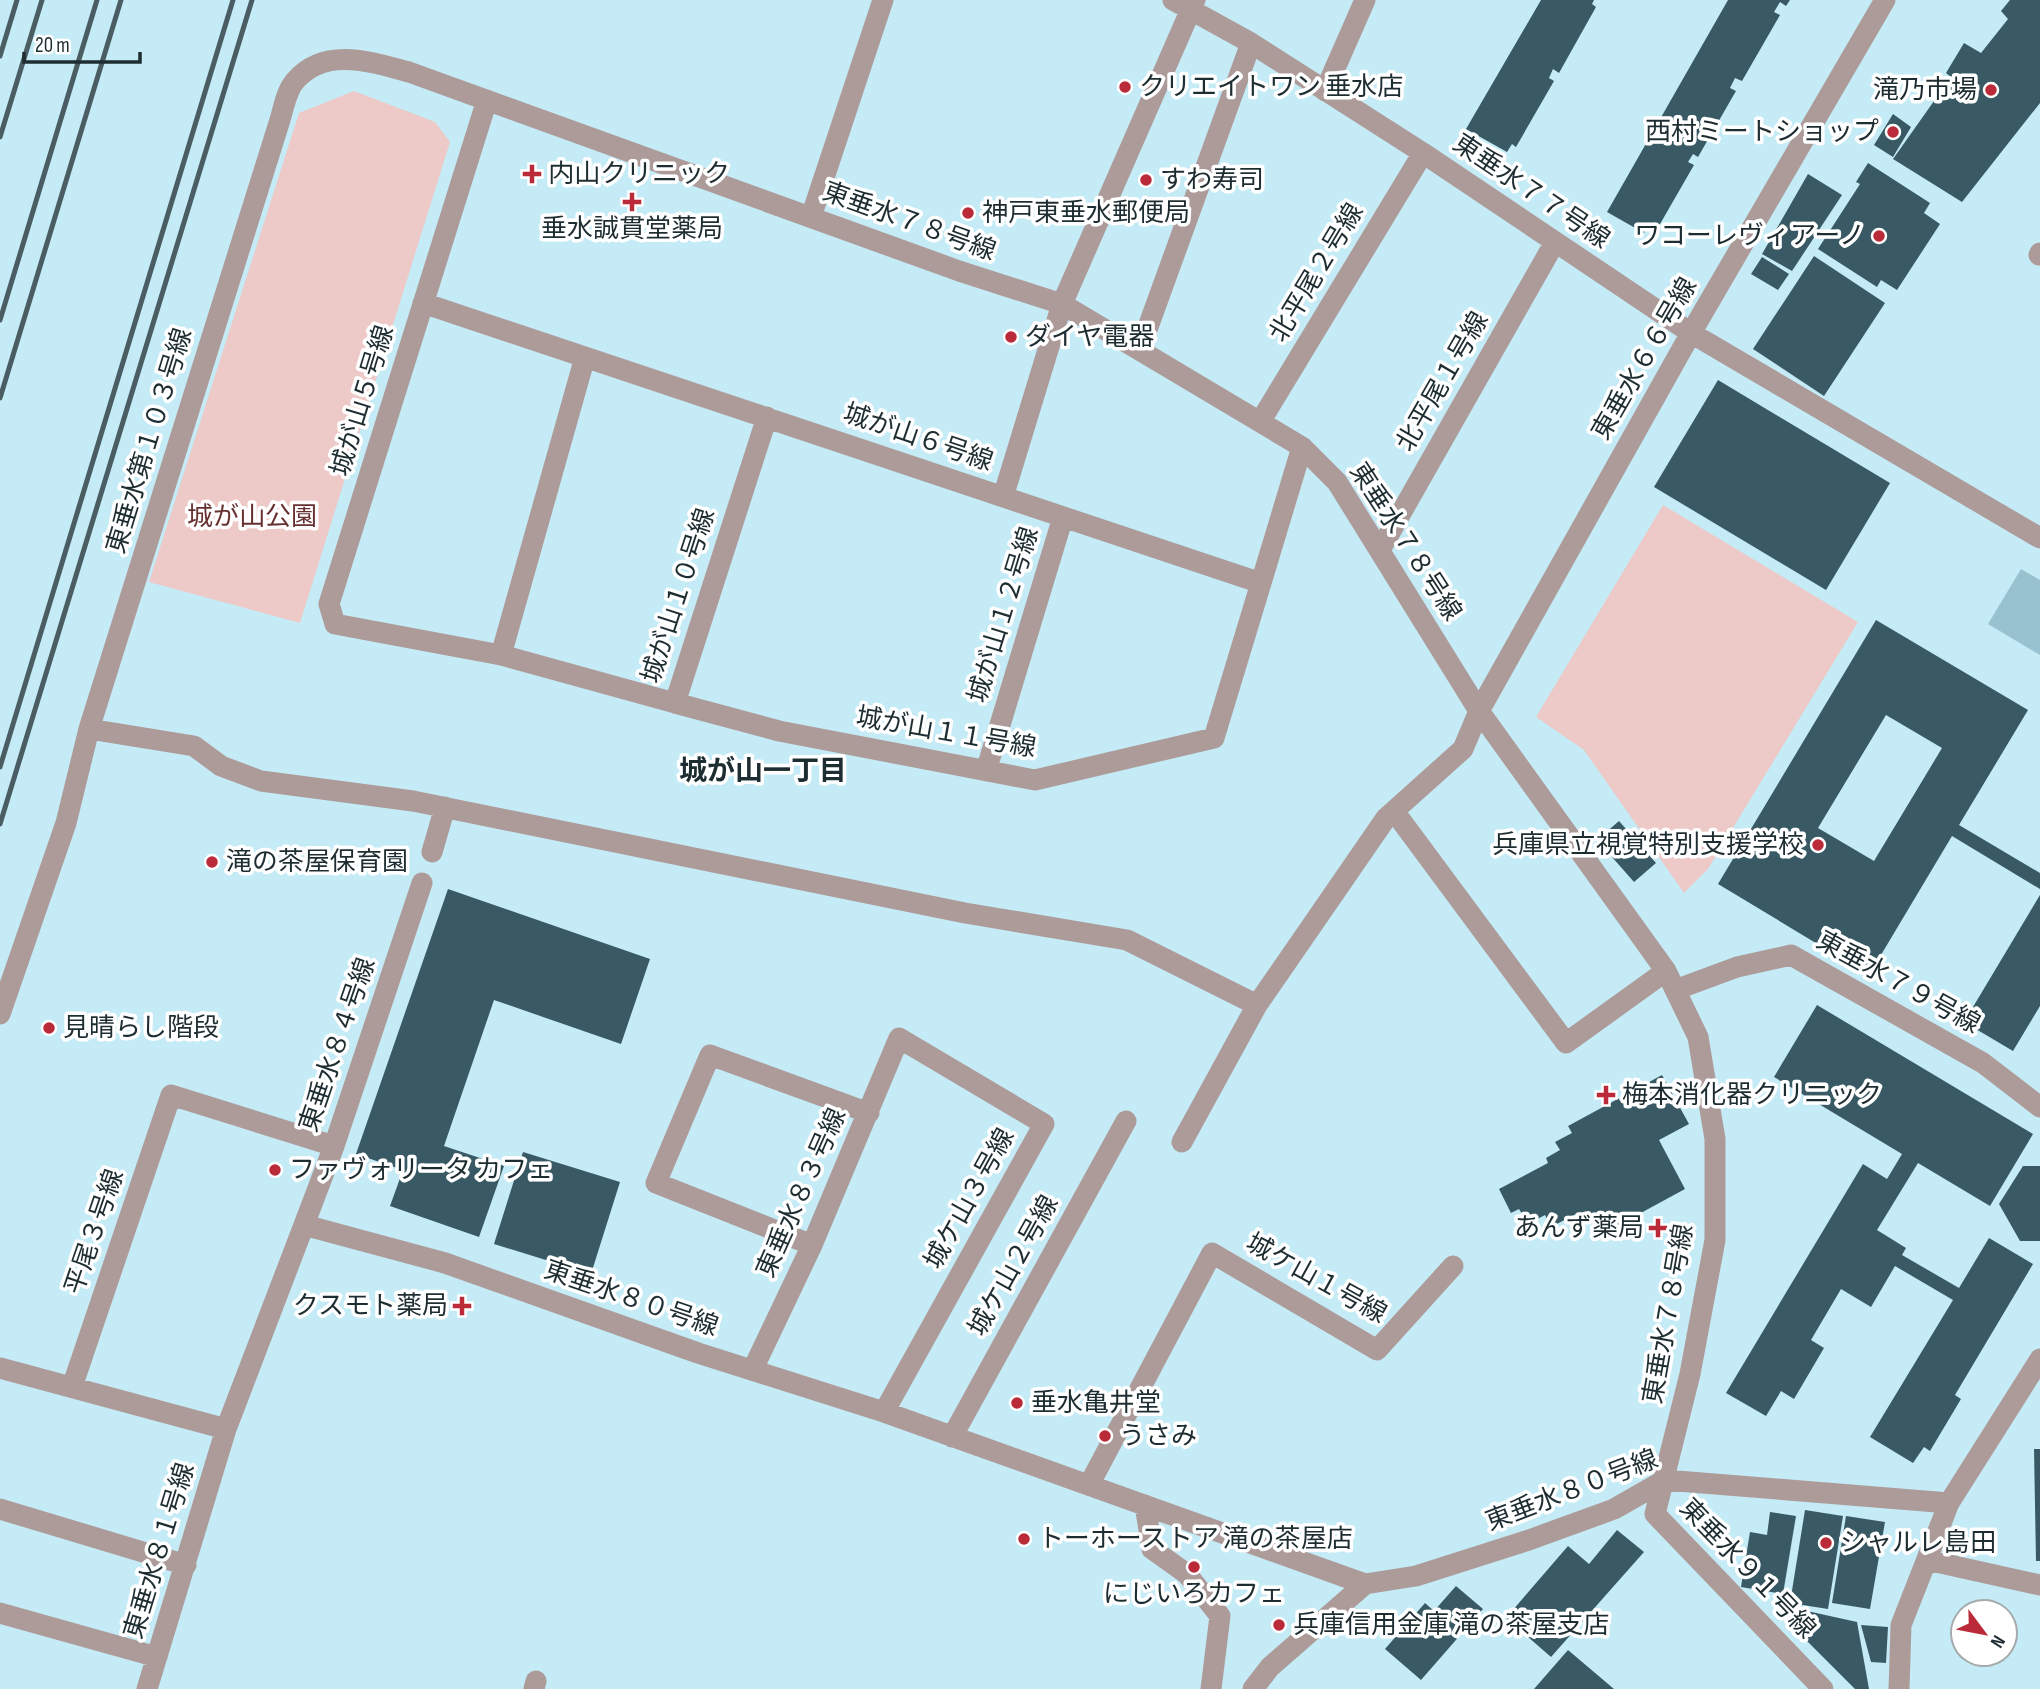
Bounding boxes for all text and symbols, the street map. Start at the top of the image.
scale bar [24,21,140,65]
text: 20 m [35,33,70,58]
place label: クリエイトワン 垂水店 [1139,72,1403,103]
place label: 滝乃市場 [1873,75,1977,106]
marker: クリエイトワン 垂水店 [1117,79,1133,95]
marker: 滝乃市場 [1983,82,1999,98]
place label: 西村ミートショップ [1645,117,1879,148]
marker: 西村ミートショップ [1885,124,1901,140]
street label: 東垂水７７号線 [1447,128,1615,256]
place label: 内山クリニック [548,159,730,190]
marker: 内山クリニック [522,164,542,184]
place label: すわ寿司 [1160,165,1264,196]
marker: すわ寿司 [1138,172,1154,188]
street label: 東垂水７８号線 [818,176,1000,268]
marker: 垂水誠貫堂薬局 [624,194,640,210]
place label: 神戸東垂水郵便局 [982,198,1190,229]
street label: 北平尾２号線 [1264,198,1370,348]
marker: 神戸東垂水郵便局 [960,205,976,221]
place label: 垂水誠貫堂薬局 [541,214,723,245]
place label: ワコーレヴィアーノ [1634,221,1865,252]
marker: ワコーレヴィアーノ [1871,228,1887,244]
street label: 東垂水６６号線 [1586,272,1704,446]
street label: 北平尾１号線 [1391,307,1495,457]
street label: 城が山５号線 [325,322,401,480]
place label: ダイヤ電器 [1025,322,1154,353]
street label: 東垂水第１０３号線 [101,325,199,557]
marker: ダイヤ電器 [1003,329,1019,345]
street label: 城が山６号線 [839,398,997,478]
street label: 東垂水７８号線 [1342,457,1468,627]
park label: 城が山公園 [187,502,317,533]
street label: 城が山１０号線 [636,505,722,687]
street label: 城が山１２号線 [963,523,1045,707]
street label: 城が山１１号線 [854,702,1038,764]
district label: 城が山一丁目 [679,755,847,788]
place label: 兵庫県立視覚特別支援学校 [1492,830,1804,861]
marker: 兵庫県立視覚特別支援学校 [1810,837,1826,853]
place label: 滝の茶屋保育園 [226,847,408,878]
marker: 滝の茶屋保育園 [204,854,220,870]
street label: 東垂水７９号線 [1811,925,1985,1041]
street label: 東垂水８４号線 [294,954,382,1136]
place label: 見晴らし階段 [63,1013,219,1044]
marker: 見晴らし階段 [41,1020,57,1036]
place label: 梅本消化器クリニック [1622,1080,1882,1111]
marker: 梅本消化器クリニック [1596,1085,1616,1105]
street label: 東垂水８３号線 [751,1104,853,1282]
street label: 城ケ山３号線 [919,1123,1021,1275]
place label: ファヴォリータ カフェ [289,1155,553,1186]
marker: ファヴォリータ カフェ [267,1162,283,1178]
street label: 平尾３号線 [59,1165,131,1299]
street label: 城ケ山２号線 [963,1190,1065,1342]
place label: あんず薬局 [1514,1213,1644,1244]
marker: あんず薬局 [1650,1220,1666,1236]
street label: 東垂水７８号線 [1638,1222,1700,1406]
street label: 城ケ山１号線 [1240,1228,1392,1330]
street label: 東垂水８０号線 [540,1255,722,1343]
place label: クスモト薬局 [293,1291,448,1322]
marker: クスモト薬局 [454,1298,470,1314]
place label: 垂水亀井堂 [1031,1388,1161,1419]
marker: 垂水亀井堂 [1009,1395,1025,1411]
place label: うさみ [1119,1421,1197,1452]
marker: うさみ [1097,1428,1113,1444]
street label: 東垂水８０号線 [1481,1444,1663,1538]
street label: 東垂水８１号線 [119,1459,201,1643]
street label: 東垂水９１号線 [1673,1493,1821,1645]
place label: トーホーストア 滝の茶屋店 [1038,1524,1353,1555]
place label: シャルレ島田 [1840,1528,1996,1559]
marker: トーホーストア 滝の茶屋店 [1016,1531,1032,1547]
marker: シャルレ島田 [1818,1535,1834,1551]
marker: にじいろカフェ [1186,1559,1202,1575]
place label: にじいろカフェ [1103,1579,1285,1610]
north arrow [1949,1598,2019,1668]
place label: 兵庫信用金庫 滝の茶屋支店 [1293,1610,1609,1641]
marker: 兵庫信用金庫 滝の茶屋支店 [1271,1617,1287,1633]
text: N [1985,1631,2010,1652]

